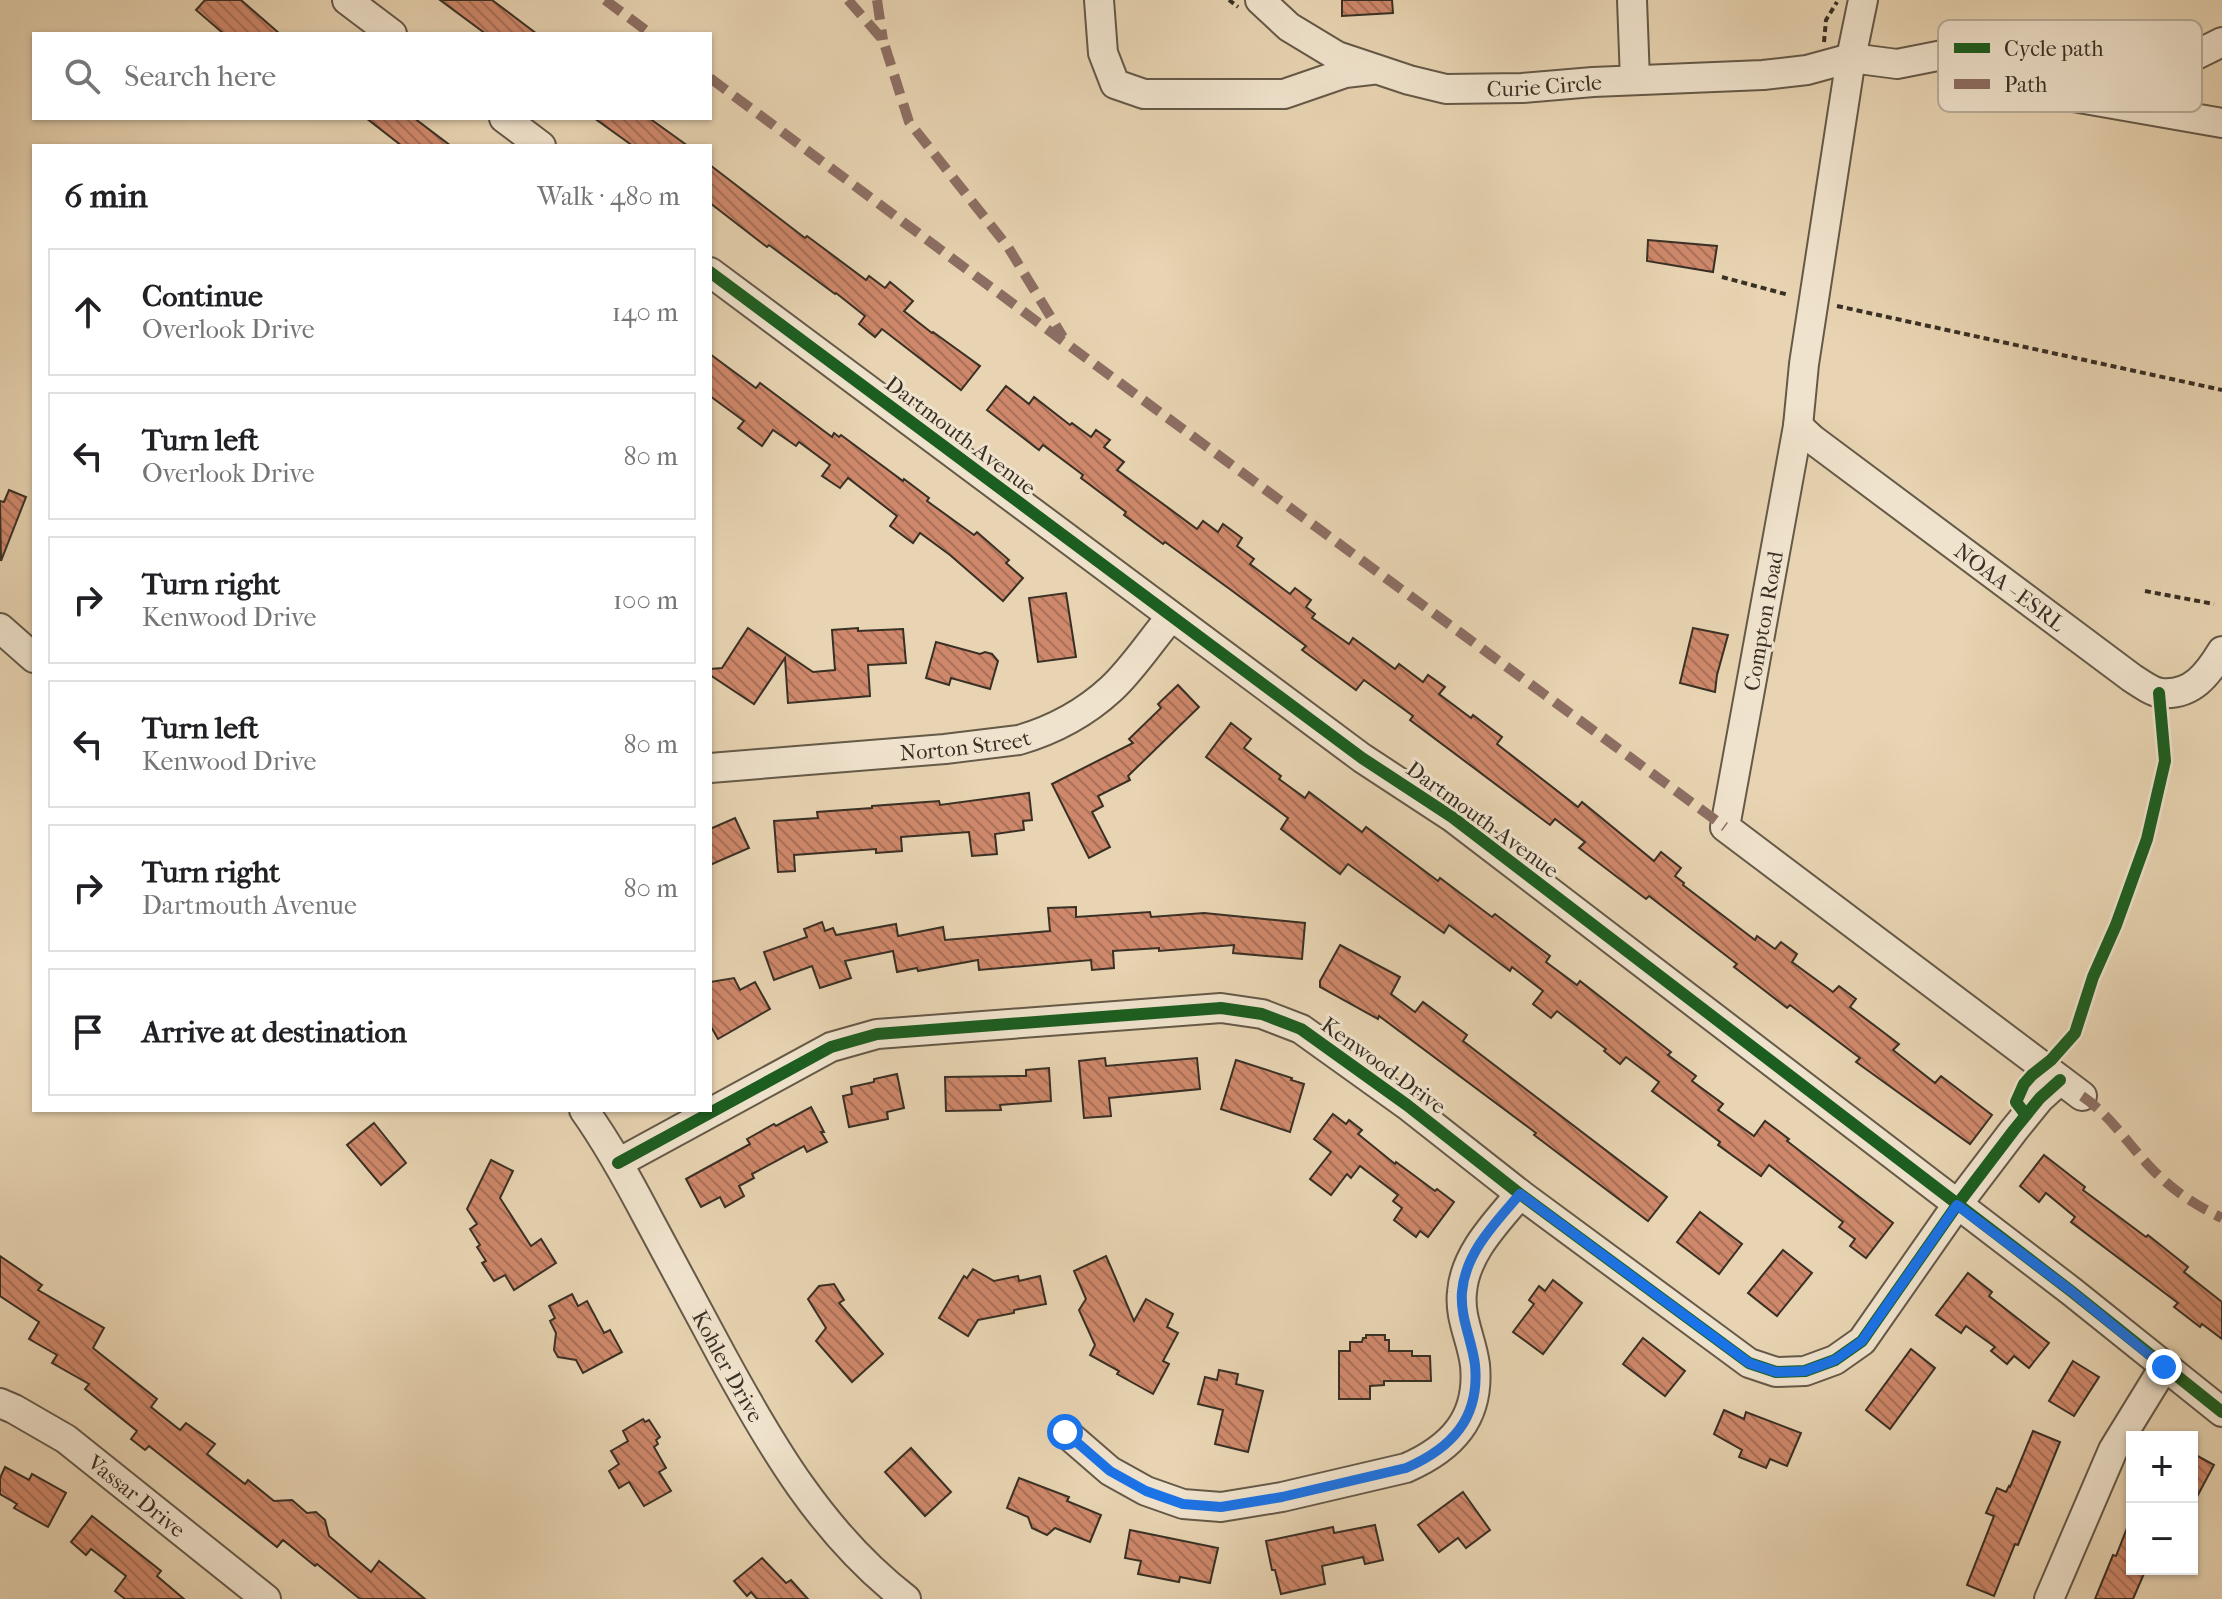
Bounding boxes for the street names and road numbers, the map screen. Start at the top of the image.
street label: Curie Circle [1486,70,1602,102]
street label: Dartmouth Avenue [880,371,1041,501]
street label: NOAA - ESRL [1949,538,2070,638]
street label: Compton Road [1739,548,1789,693]
street label: Norton Street [899,725,1034,767]
street label: Dartmouth Avenue [1401,756,1564,884]
street label: Kenwood Drive [1316,1012,1451,1120]
street label: Kohler Drive [686,1306,769,1427]
street label: Vassar Drive [81,1449,190,1543]

